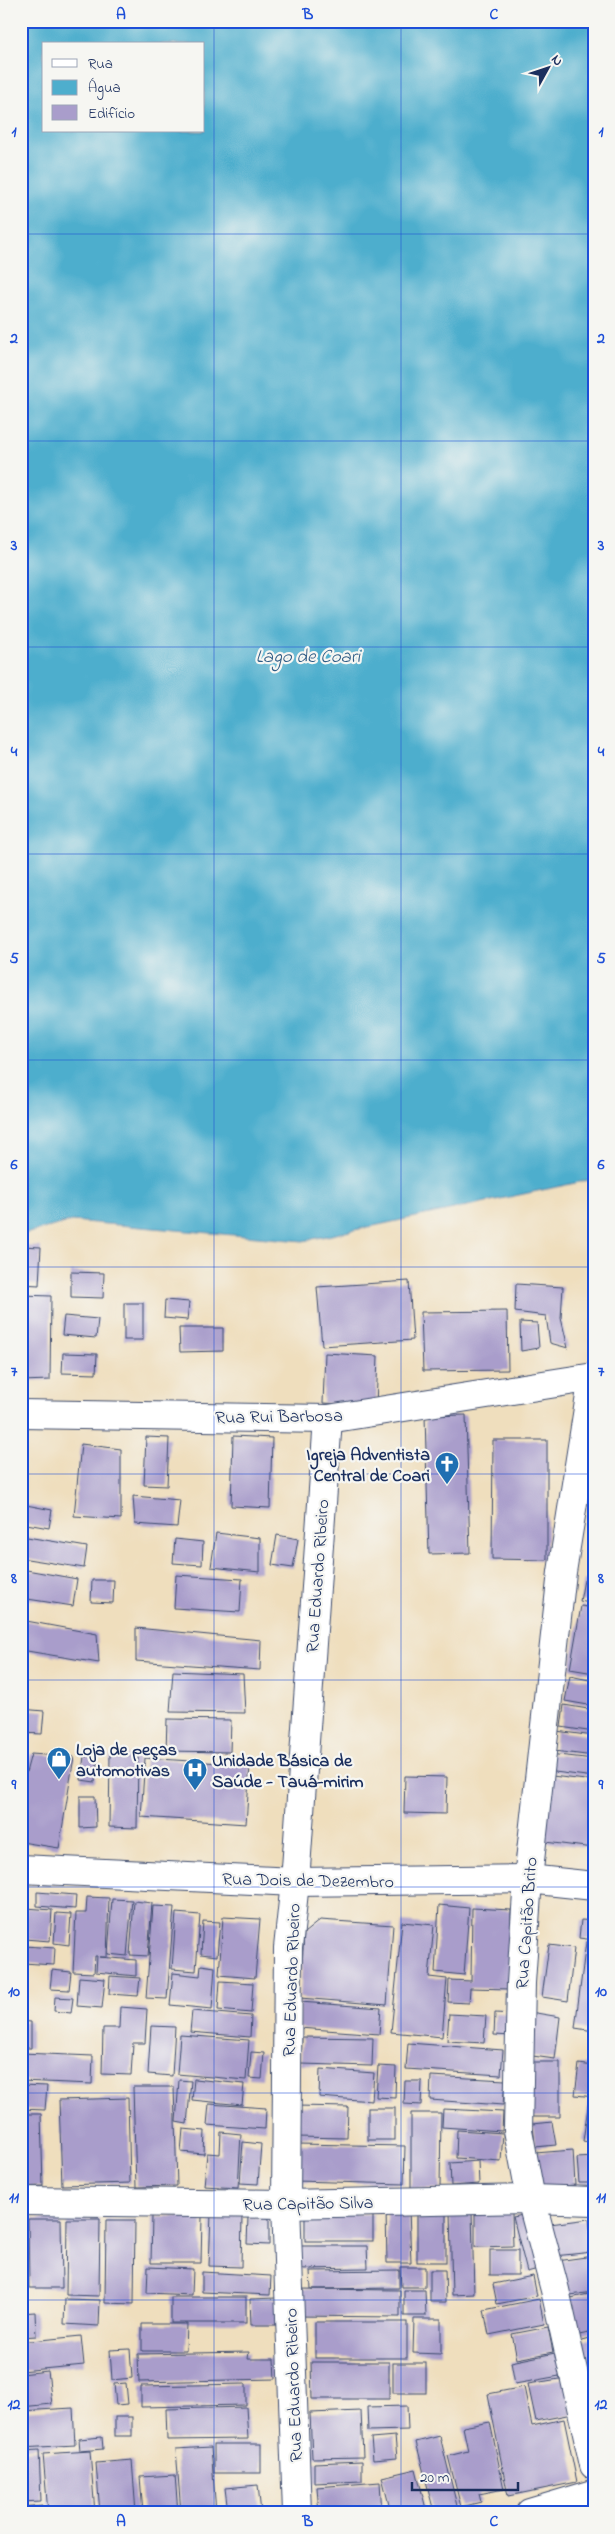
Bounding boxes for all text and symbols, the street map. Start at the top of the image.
text: A [116,3,126,27]
text: B [302,3,314,27]
text: C [490,3,499,27]
legend [42,42,205,132]
north arrow [522,42,572,92]
text: N [546,50,568,71]
text: Rua [88,53,113,75]
text: Água [88,77,121,100]
text: Edifício [88,103,135,125]
text: 1 [11,120,17,144]
text: 1 [598,120,604,144]
text: 2 [9,327,18,351]
text: 2 [596,327,605,351]
text: 3 [10,534,18,558]
text: 3 [597,534,605,558]
water label: Lago de Coari [256,644,362,672]
text: 4 [10,740,18,764]
text: 4 [597,740,605,764]
text: 5 [9,947,19,971]
text: 5 [596,947,606,971]
text: 6 [9,1153,18,1177]
text: 6 [596,1153,605,1177]
text: 7 [11,1360,18,1384]
text: 7 [598,1360,605,1384]
street label: Rua Rui Barbosa [215,1404,343,1432]
place label: Igreja Adventista Central de Coari [306,1443,430,1490]
church icon: Igreja Adventista Central de Coari [434,1451,460,1485]
street label: Rua Eduardo Ribeiro [301,1498,337,1654]
text: 8 [10,1567,17,1591]
text: 8 [597,1567,604,1591]
place label: Loja de peças automotivas [76,1738,177,1785]
shop icon: Loja de peças automotivas [46,1746,72,1780]
place label: Unidade Básica de Saúde - Tauá-mirim [212,1749,364,1796]
hospital icon: Unidade Básica de Saúde - Tauá-mirim [182,1757,208,1791]
text: 9 [11,1773,17,1797]
text: 9 [598,1773,604,1797]
street label: Rua Capitão Brito [510,1856,546,1990]
street label: Rua Dois de Dezembro [222,1868,394,1896]
street label: Rua Eduardo Ribeiro [277,1903,309,2057]
text: 10 [8,1980,20,2004]
text: 10 [595,1980,607,2004]
text: 11 [9,2186,20,2210]
text: 11 [596,2186,607,2210]
street label: Rua Capitão Silva [243,2191,374,2219]
street label: Rua Eduardo Ribeiro [279,2308,311,2462]
text: 12 [7,2393,21,2417]
text: 12 [594,2393,608,2417]
scale bar [412,2459,519,2491]
text: 20 m [420,2467,450,2489]
text: A [116,2510,126,2534]
text: B [302,2510,314,2534]
text: C [490,2510,499,2534]

